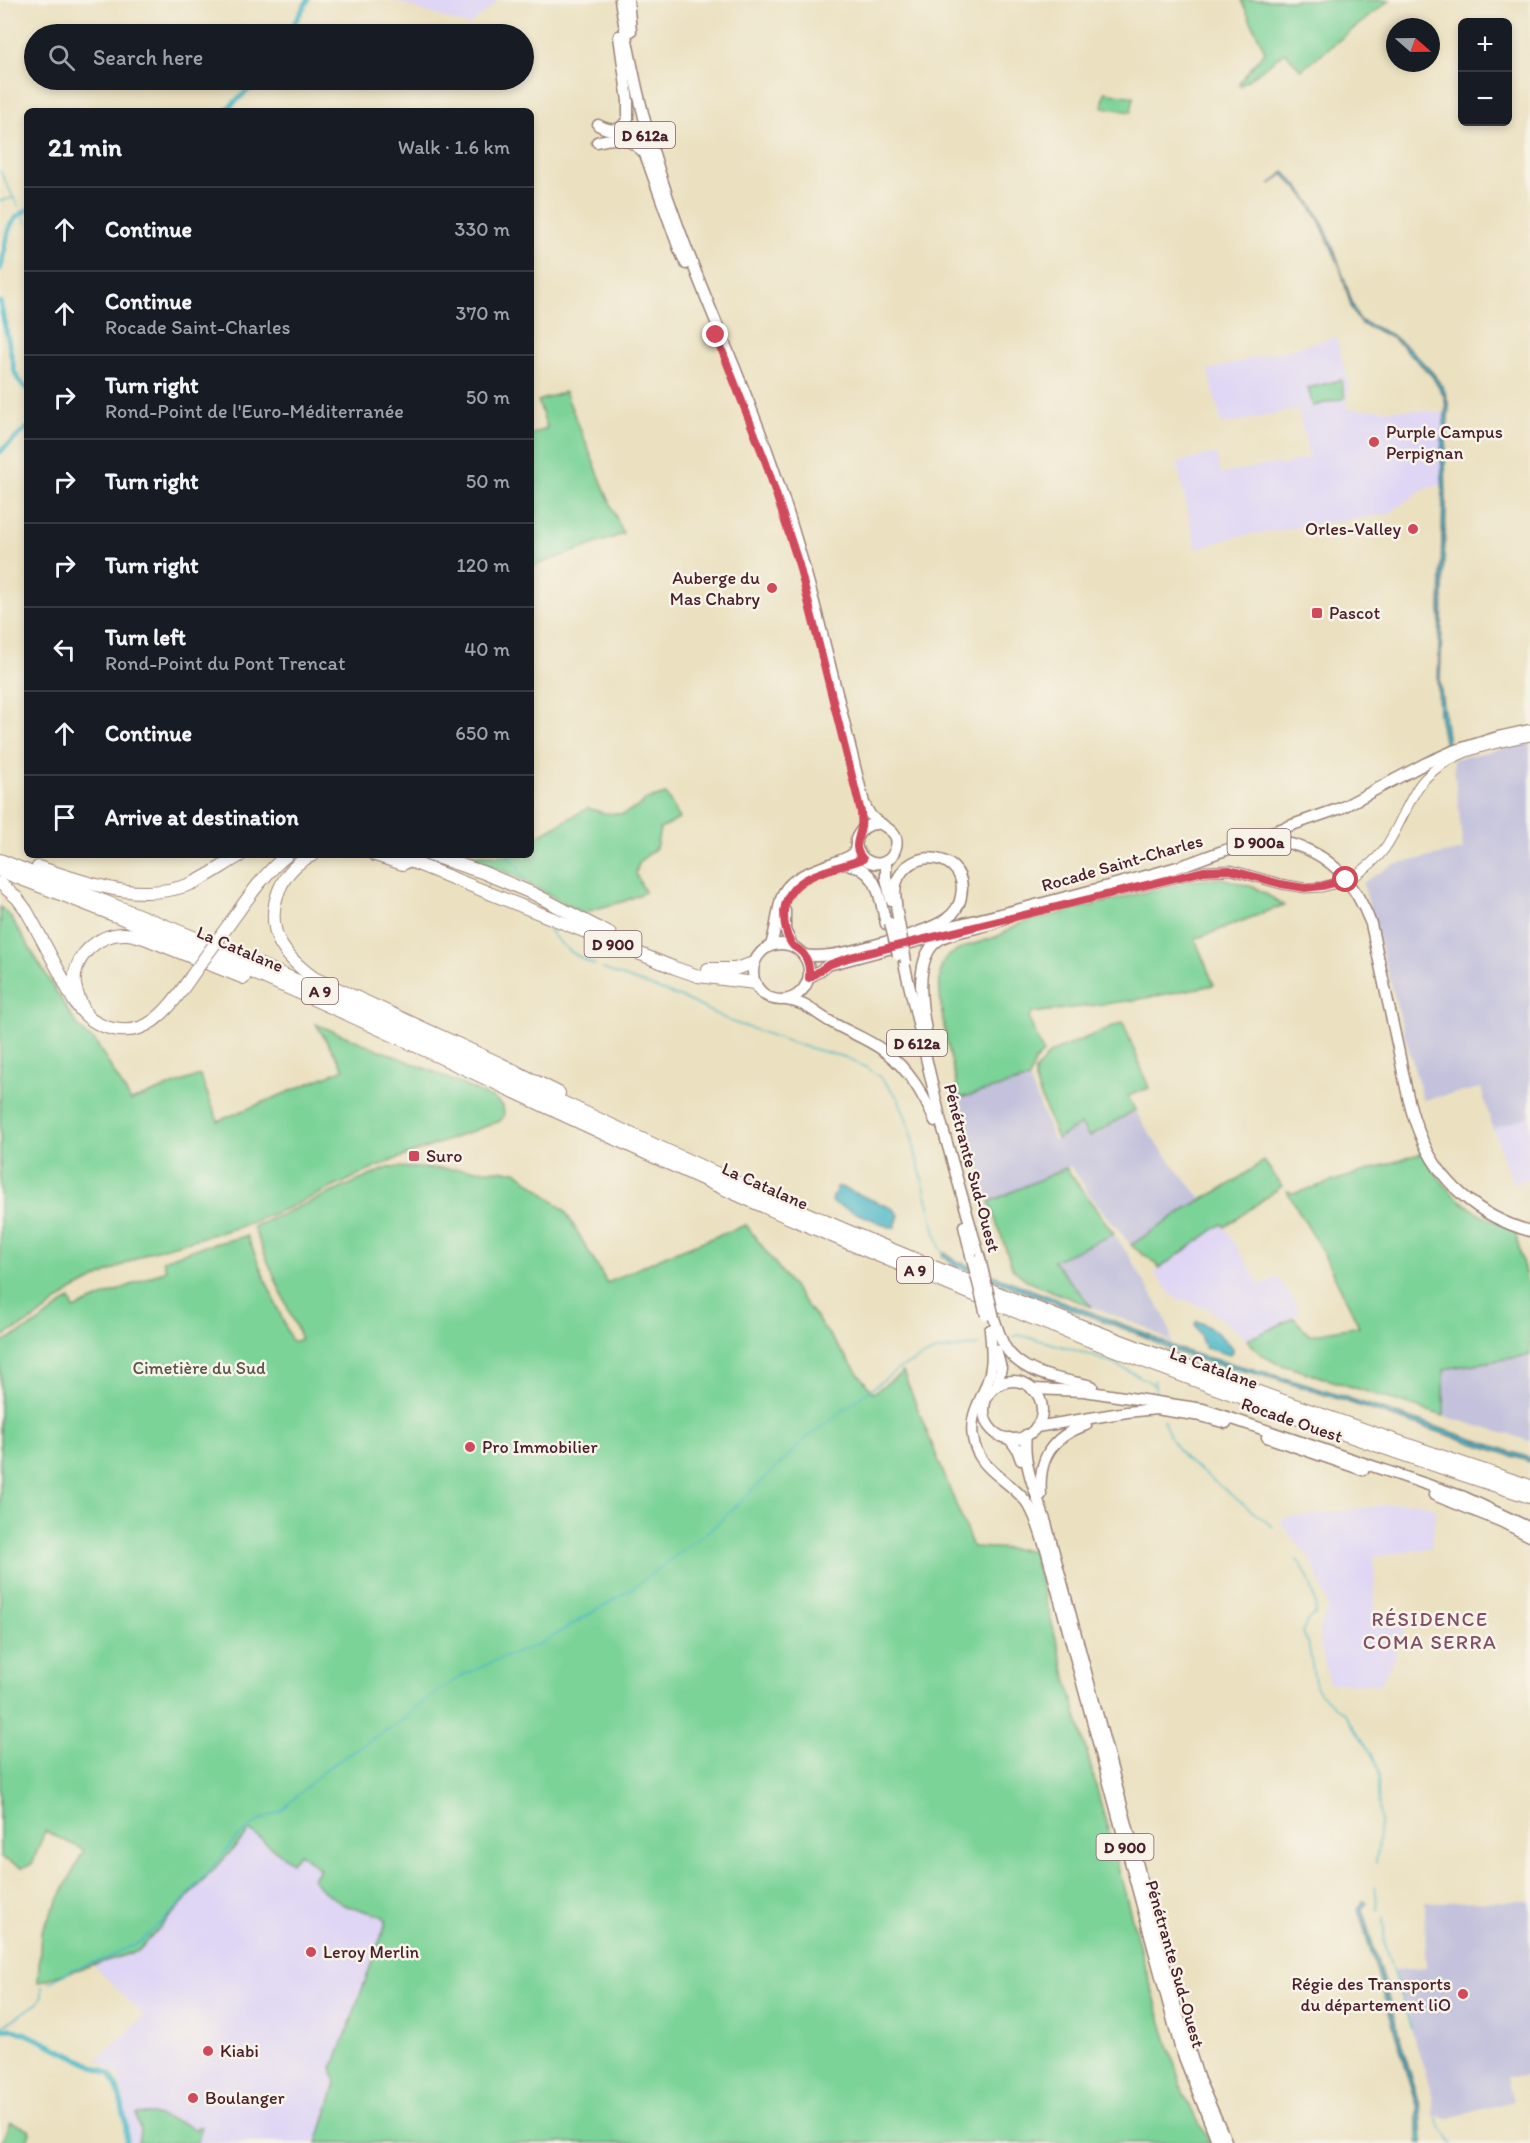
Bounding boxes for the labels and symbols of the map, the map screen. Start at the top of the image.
north arrow [1386,18,1440,72]
road number: D 612a [615,122,675,148]
route end [702,321,728,347]
place label: Purple Campus Perpignan [1386,421,1503,464]
marker: Purple Campus Perpignan [1367,435,1381,449]
place label: Orles-Valley [1305,518,1401,540]
marker: Orles-Valley [1406,522,1420,536]
place label: Auberge du Mas Chabry [670,567,761,610]
marker: Auberge du Mas Chabry [765,581,779,595]
place label: Pascot [1329,602,1380,624]
marker: Pascot [1310,606,1324,620]
street label: Rocade Saint-Charles [1039,829,1205,897]
road number: D 900a [1228,829,1290,855]
route start [1332,866,1358,892]
street label: La Catalane [193,921,287,977]
road number: D 900 [584,931,642,957]
road number: A 9 [302,978,338,1004]
road number: D 612a [887,1030,947,1056]
street label: Pénétrante Sud-Ouest [939,1081,1005,1255]
place label: Suro [426,1145,462,1167]
marker: Suro [407,1149,421,1163]
street label: La Catalane [718,1157,812,1215]
road number: A 9 [897,1257,933,1283]
street label: La Catalane [1167,1342,1261,1394]
park label: Cimetière du Sud [132,1357,266,1379]
street label: Rocade Ouest [1238,1392,1346,1448]
place label: Pro Immobilier [482,1436,598,1458]
marker: Pro Immobilier [463,1440,477,1454]
district label: RÉSIDENCE COMA SERRA [1363,1607,1497,1654]
road number: D 900 [1096,1834,1154,1860]
street label: Pénétrante Sud-Ouest [1141,1878,1210,2051]
place label: Leroy Merlin [323,1941,420,1963]
marker: Leroy Merlin [304,1945,318,1959]
place label: Régie des Transports du département liO [1291,1973,1451,2016]
marker: Régie des Transports du département liO [1456,1987,1470,2001]
place label: Kiabi [220,2040,259,2062]
marker: Kiabi [201,2044,215,2058]
place label: Boulanger [205,2087,286,2109]
marker: Boulanger [186,2091,200,2105]

